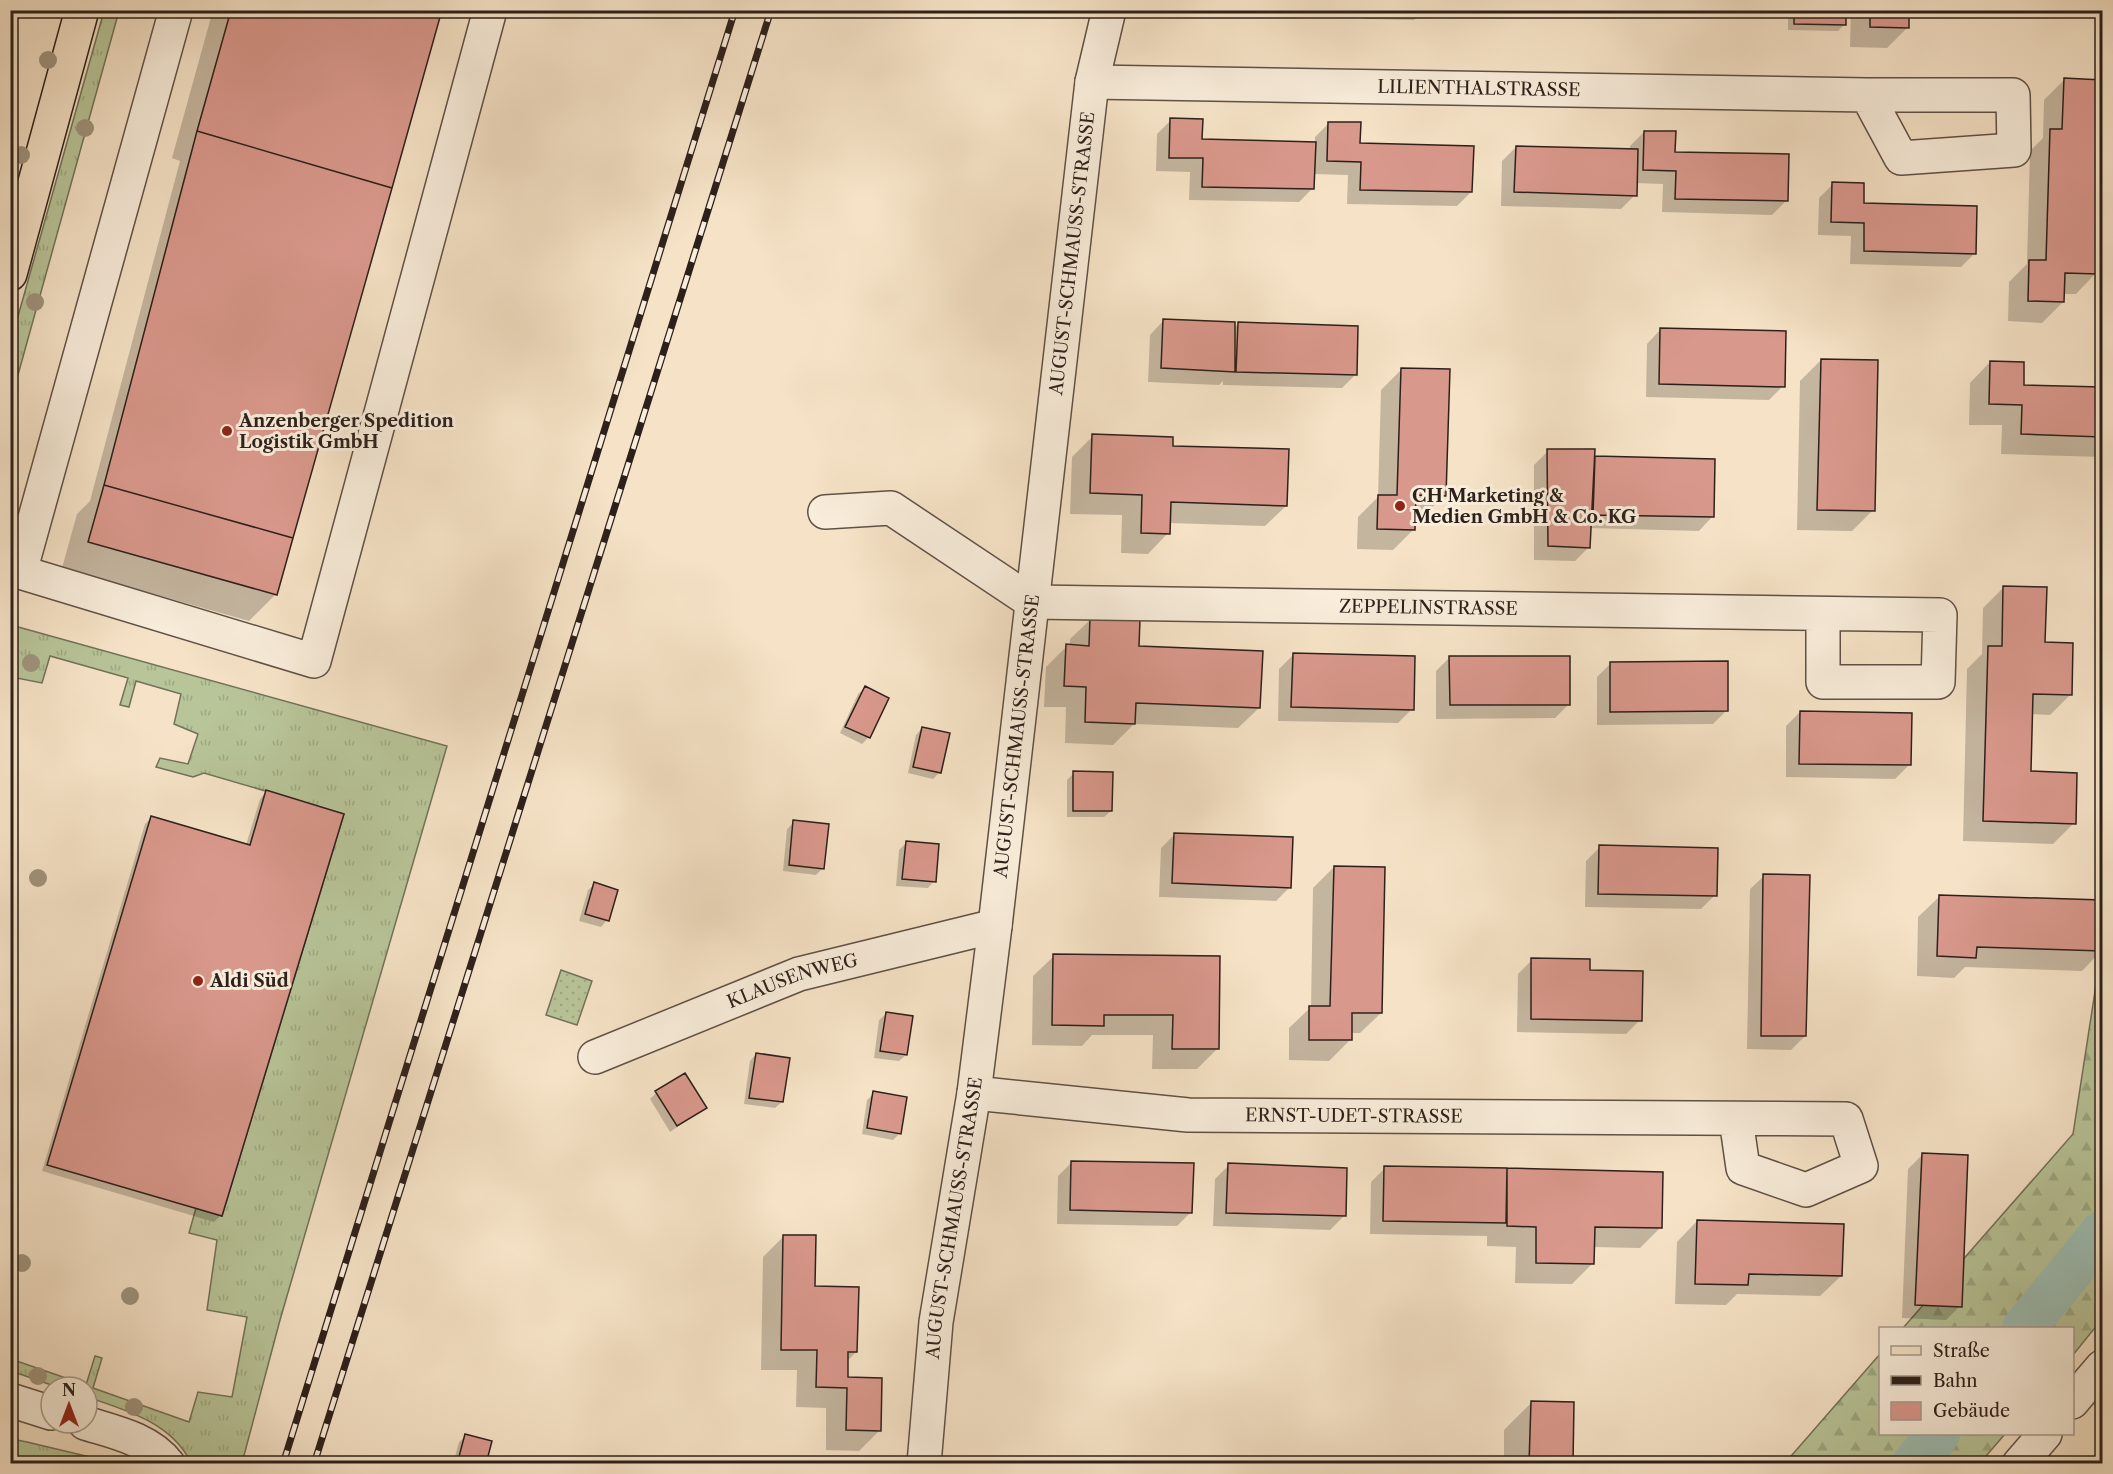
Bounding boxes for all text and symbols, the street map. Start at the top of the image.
street label: LILIENTHALSTRASSE [1377,76,1581,101]
street label: AUGUST-SCHMAUSS-STRASSE [1045,110,1100,397]
place label: Anzenberger Spedition Logistik GmbH [238,410,455,453]
marker: Anzenberger Spedition Logistik GmbH [220,424,234,438]
place label: CH Marketing & Medien GmbH & Co. KG [1412,485,1636,528]
marker: CH Marketing & Medien GmbH & Co. KG [1393,499,1407,513]
street label: AUGUST-SCHMAUSS-STRASSE [989,593,1044,880]
street label: ZEPPELINSTRASSE [1339,595,1518,620]
street label: KLAUSENWEG [724,949,861,1013]
place label: Aldi Süd [209,970,289,992]
marker: Aldi Süd [191,974,205,988]
street label: AUGUST-SCHMAUSS-STRASSE [922,1076,987,1361]
street label: ERNST-UDET-STRASSE [1245,1104,1463,1128]
legend [1879,1327,2074,1435]
text: Straße [1933,1340,1990,1362]
text: Bahn [1933,1370,1978,1392]
north arrow [39,1375,99,1435]
text: N [62,1380,76,1400]
text: Gebäude [1933,1400,2010,1422]

